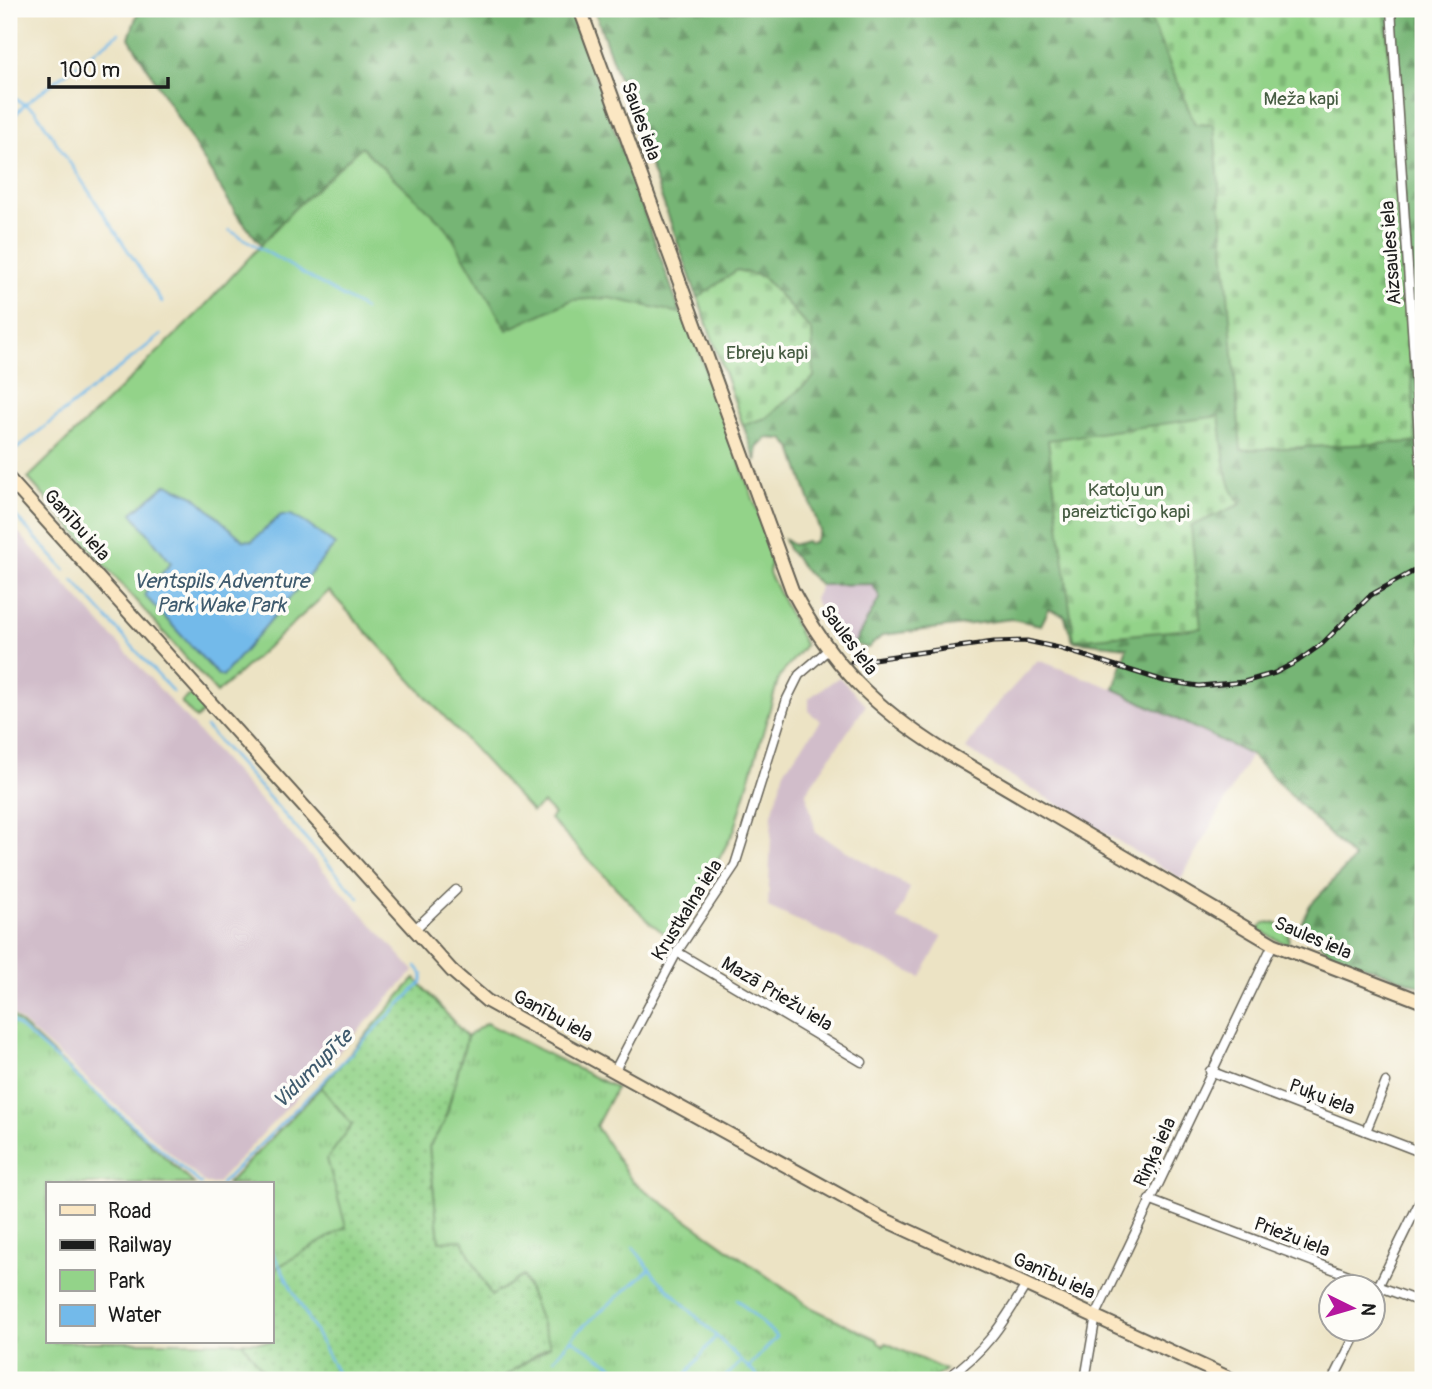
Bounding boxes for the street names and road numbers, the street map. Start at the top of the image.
street label: Saules iela [616,79,666,164]
street label: Aizsaules iela [1375,200,1407,306]
street label: Ganību iela [39,484,115,566]
street label: Saules iela [815,600,883,680]
street label: Krustkalna iela [646,855,728,965]
street label: Saules iela [1271,911,1355,965]
street label: Mazā Priežu iela [717,951,837,1037]
street label: Ganību iela [509,984,597,1048]
street label: Puķu iela [1286,1073,1359,1121]
street label: Riņķa iela [1129,1113,1182,1191]
street label: Priežu iela [1251,1212,1333,1262]
street label: Ganību iela [1009,1247,1099,1305]

